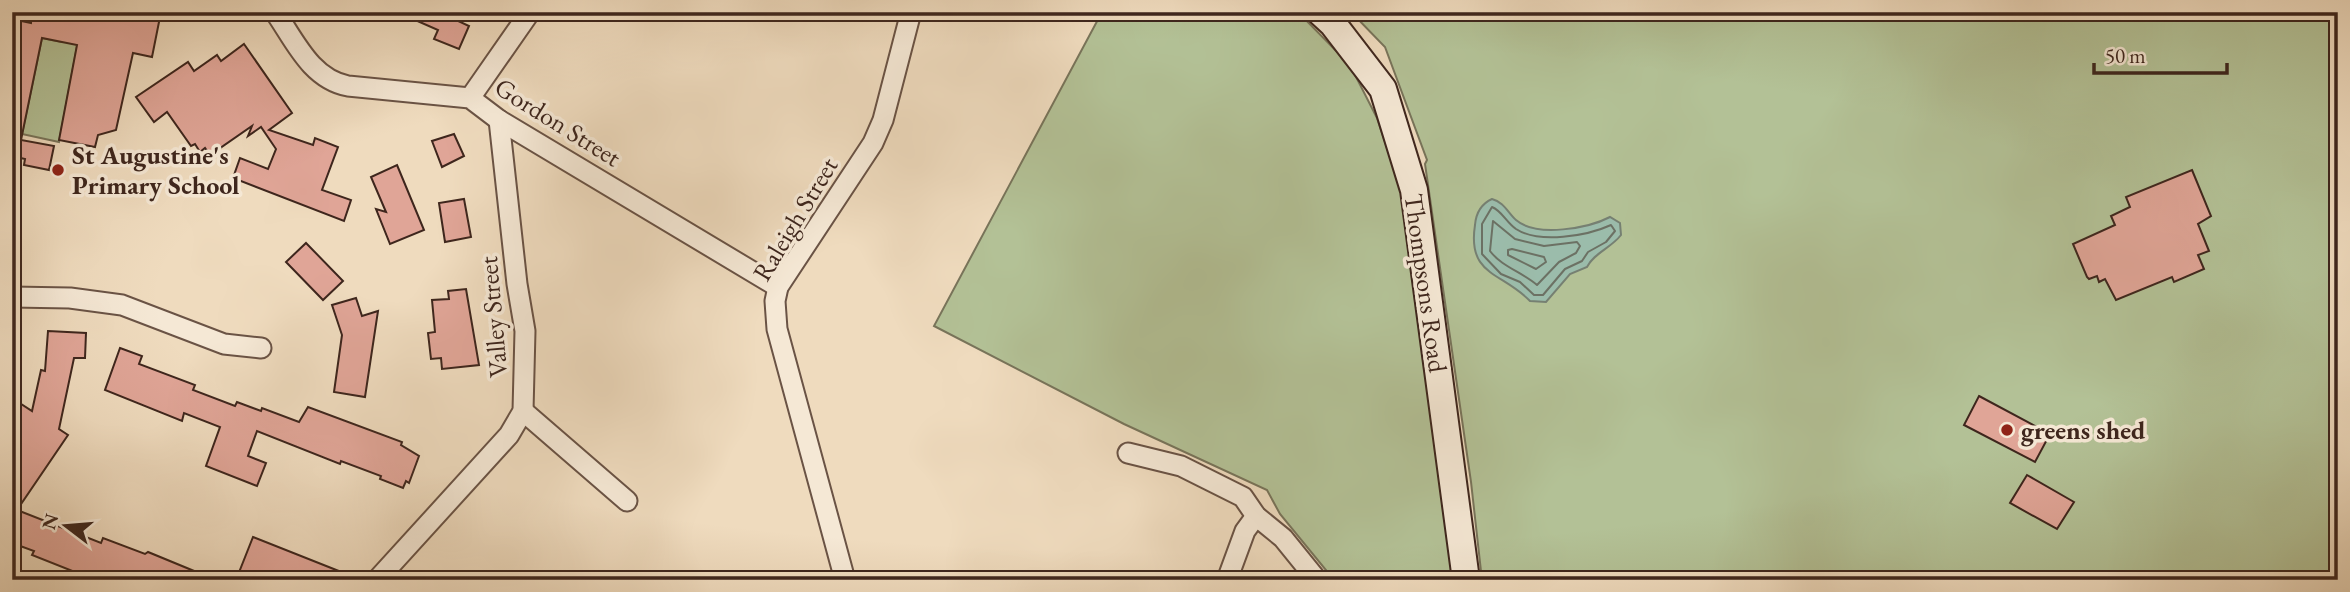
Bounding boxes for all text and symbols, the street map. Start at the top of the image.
scale bar [2094,32,2228,76]
text: 50 m [2105,42,2146,69]
street label: Gordon Street [489,70,627,174]
place label: St Augustine's Primary School [72,138,239,202]
street label: Raleigh Street [745,151,845,287]
marker: St Augustine's Primary School [50,162,66,178]
street label: Thompsons Road [1397,191,1456,376]
street label: Valley Street [471,255,515,379]
place label: greens shed [2021,413,2146,447]
marker: greens shed [1999,422,2015,438]
north arrow [32,490,102,560]
text: N [36,510,64,532]

